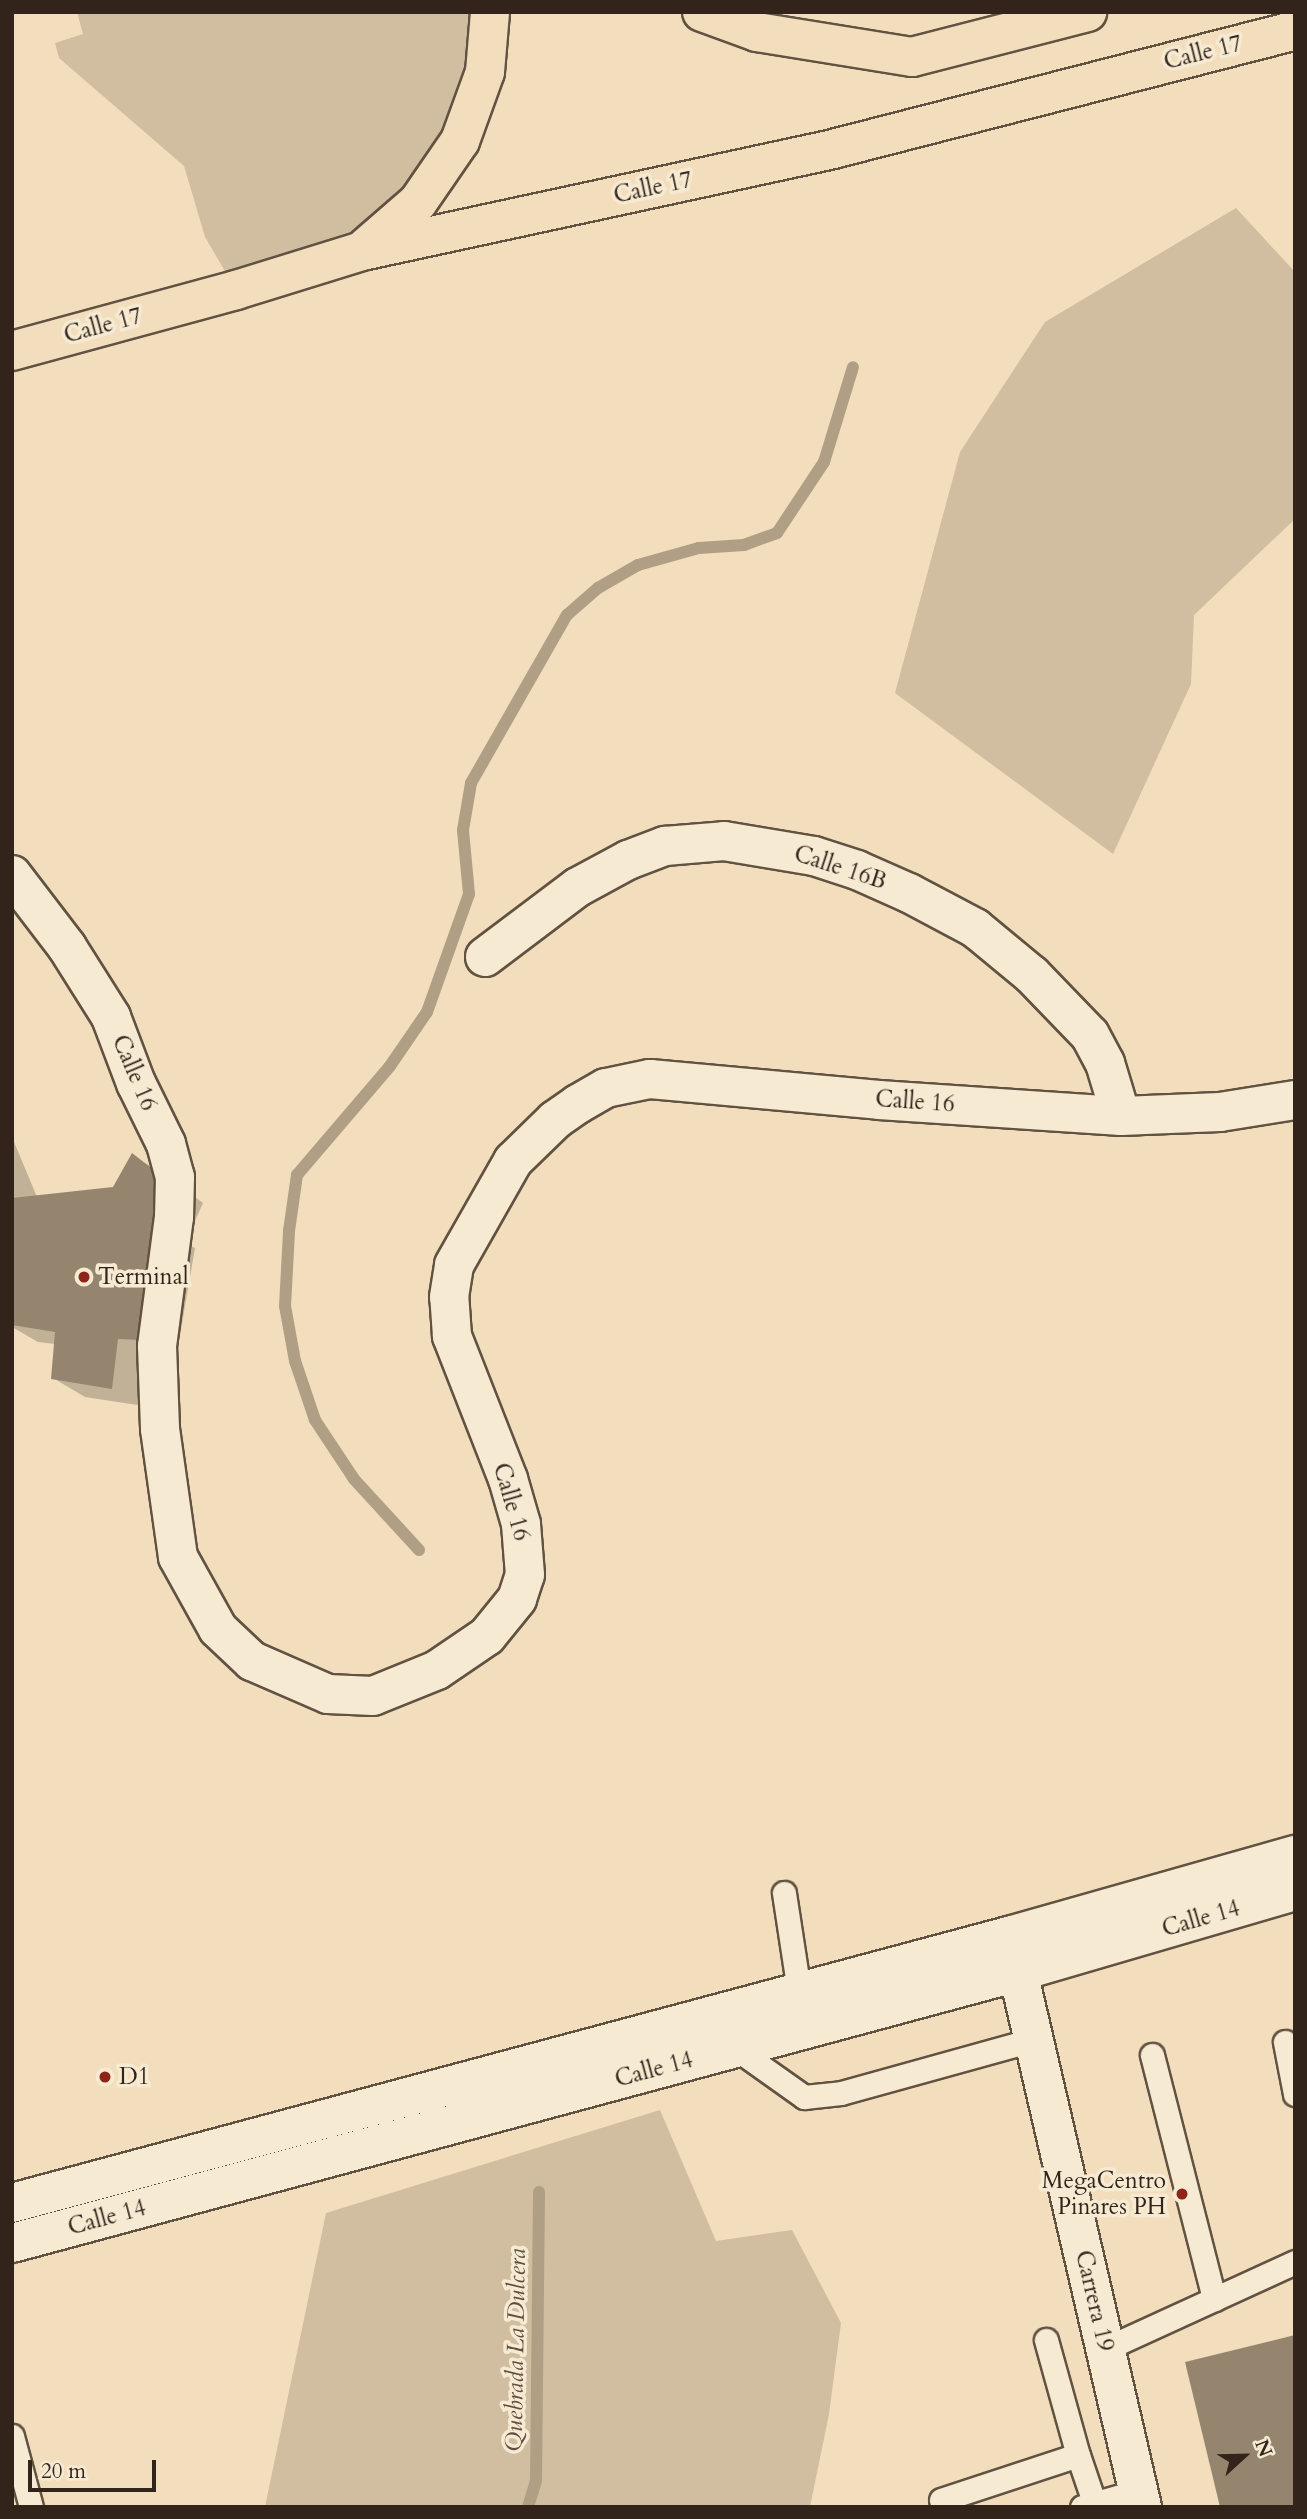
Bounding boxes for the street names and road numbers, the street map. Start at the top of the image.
street label: Calle 17 [1161,30,1245,76]
street label: Calle 17 [611,166,695,210]
street label: Calle 17 [61,302,145,350]
street label: Calle 16B [791,840,889,896]
street label: Calle 16 [106,1031,162,1115]
street label: Calle 16 [874,1085,956,1119]
street label: Calle 16 [487,1460,535,1544]
street label: Calle 14 [1159,1895,1243,1943]
street label: Calle 14 [612,2046,696,2094]
street label: Calle 14 [65,2194,149,2242]
street label: Carrera 19 [1069,2248,1119,2354]

